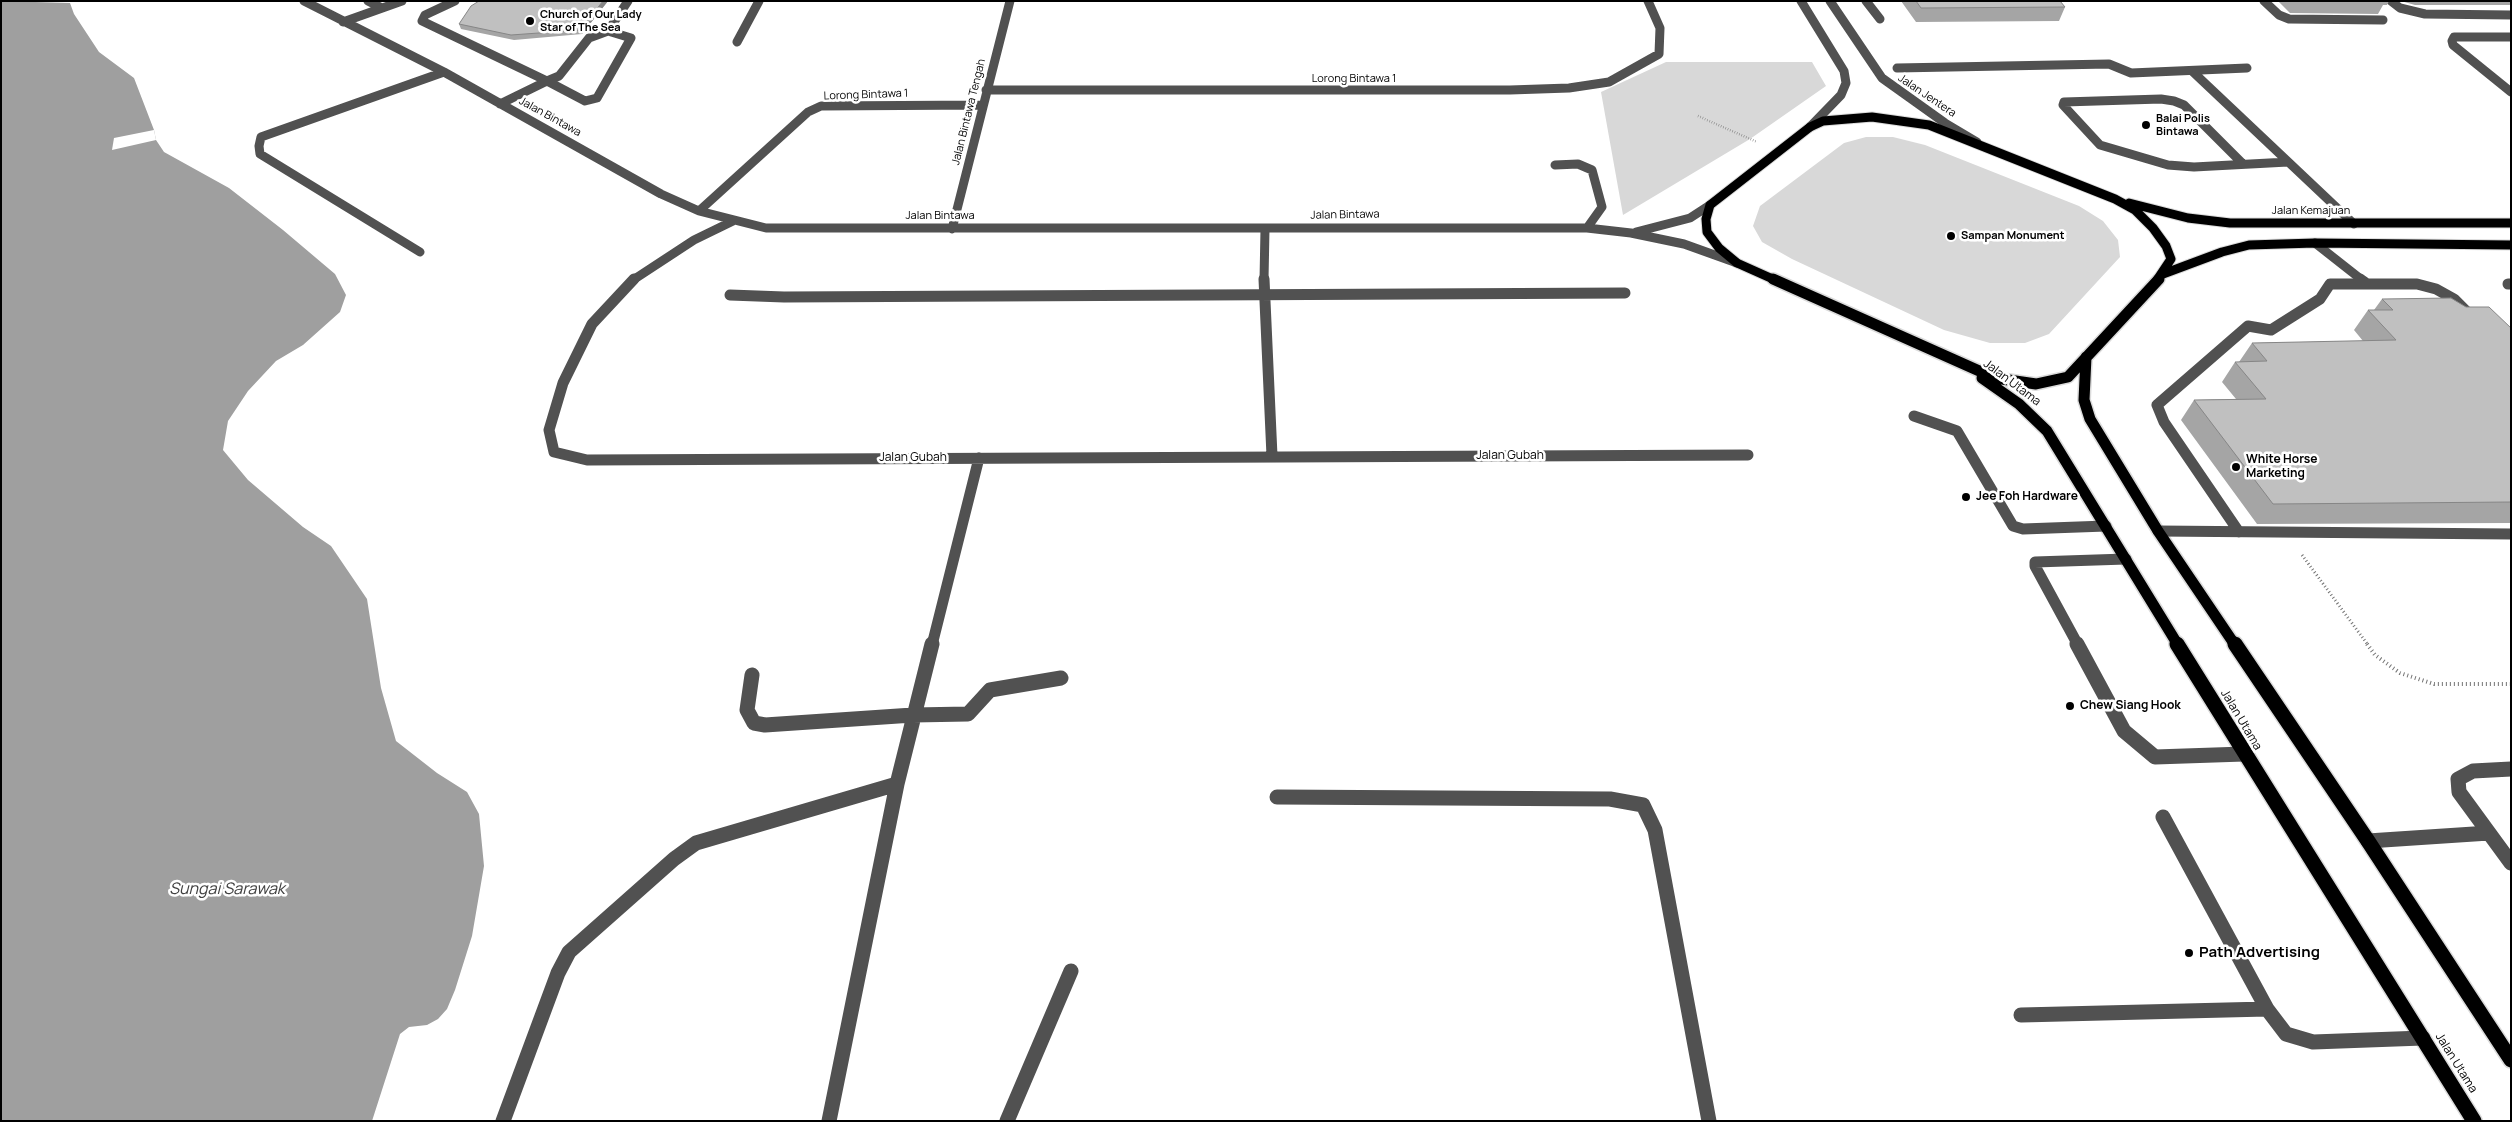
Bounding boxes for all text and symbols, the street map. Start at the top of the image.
place label: Church of Our Lady Star of The Sea [540,8,642,34]
marker: Church of Our Lady Star of The Sea [524,15,536,27]
street label: Jalan Bintawa Tengah [949,58,989,166]
street label: Lorong Bintawa 1 [1312,72,1396,86]
street label: Jalan Jentera [1896,72,1958,120]
street label: Lorong Bintawa 1 [824,87,908,103]
street label: Jalan Bintawa [517,95,583,139]
place label: Balai Polis Bintawa [2156,112,2210,138]
marker: Balai Polis Bintawa [2140,119,2152,131]
street label: Jalan Kemajuan [2272,204,2350,218]
street label: Jalan Bintawa [1310,208,1380,222]
street label: Jalan Bintawa [906,209,974,223]
place label: Sampan Monument [1961,229,2065,243]
marker: Sampan Monument [1945,230,1957,242]
street label: Jalan Utama [1981,357,2043,409]
street label: Jalan Gubah [1476,449,1544,463]
street label: Jalan Gubah [879,451,947,465]
place label: White Horse Marketing [2246,453,2317,481]
marker: White Horse Marketing [2230,461,2242,473]
place label: Jee Foh Hardware [1976,490,2078,504]
marker: Jee Foh Hardware [1960,491,1972,503]
street label: Jalan Utama [2217,687,2265,753]
place label: Chew Siang Hook [2080,699,2181,713]
marker: Chew Siang Hook [2064,700,2076,712]
water label: Sungai Sarawak [169,880,285,900]
place label: Path Advertising [2199,944,2320,962]
marker: Path Advertising [2183,947,2195,959]
street label: Jalan Utama [2432,1030,2480,1096]

